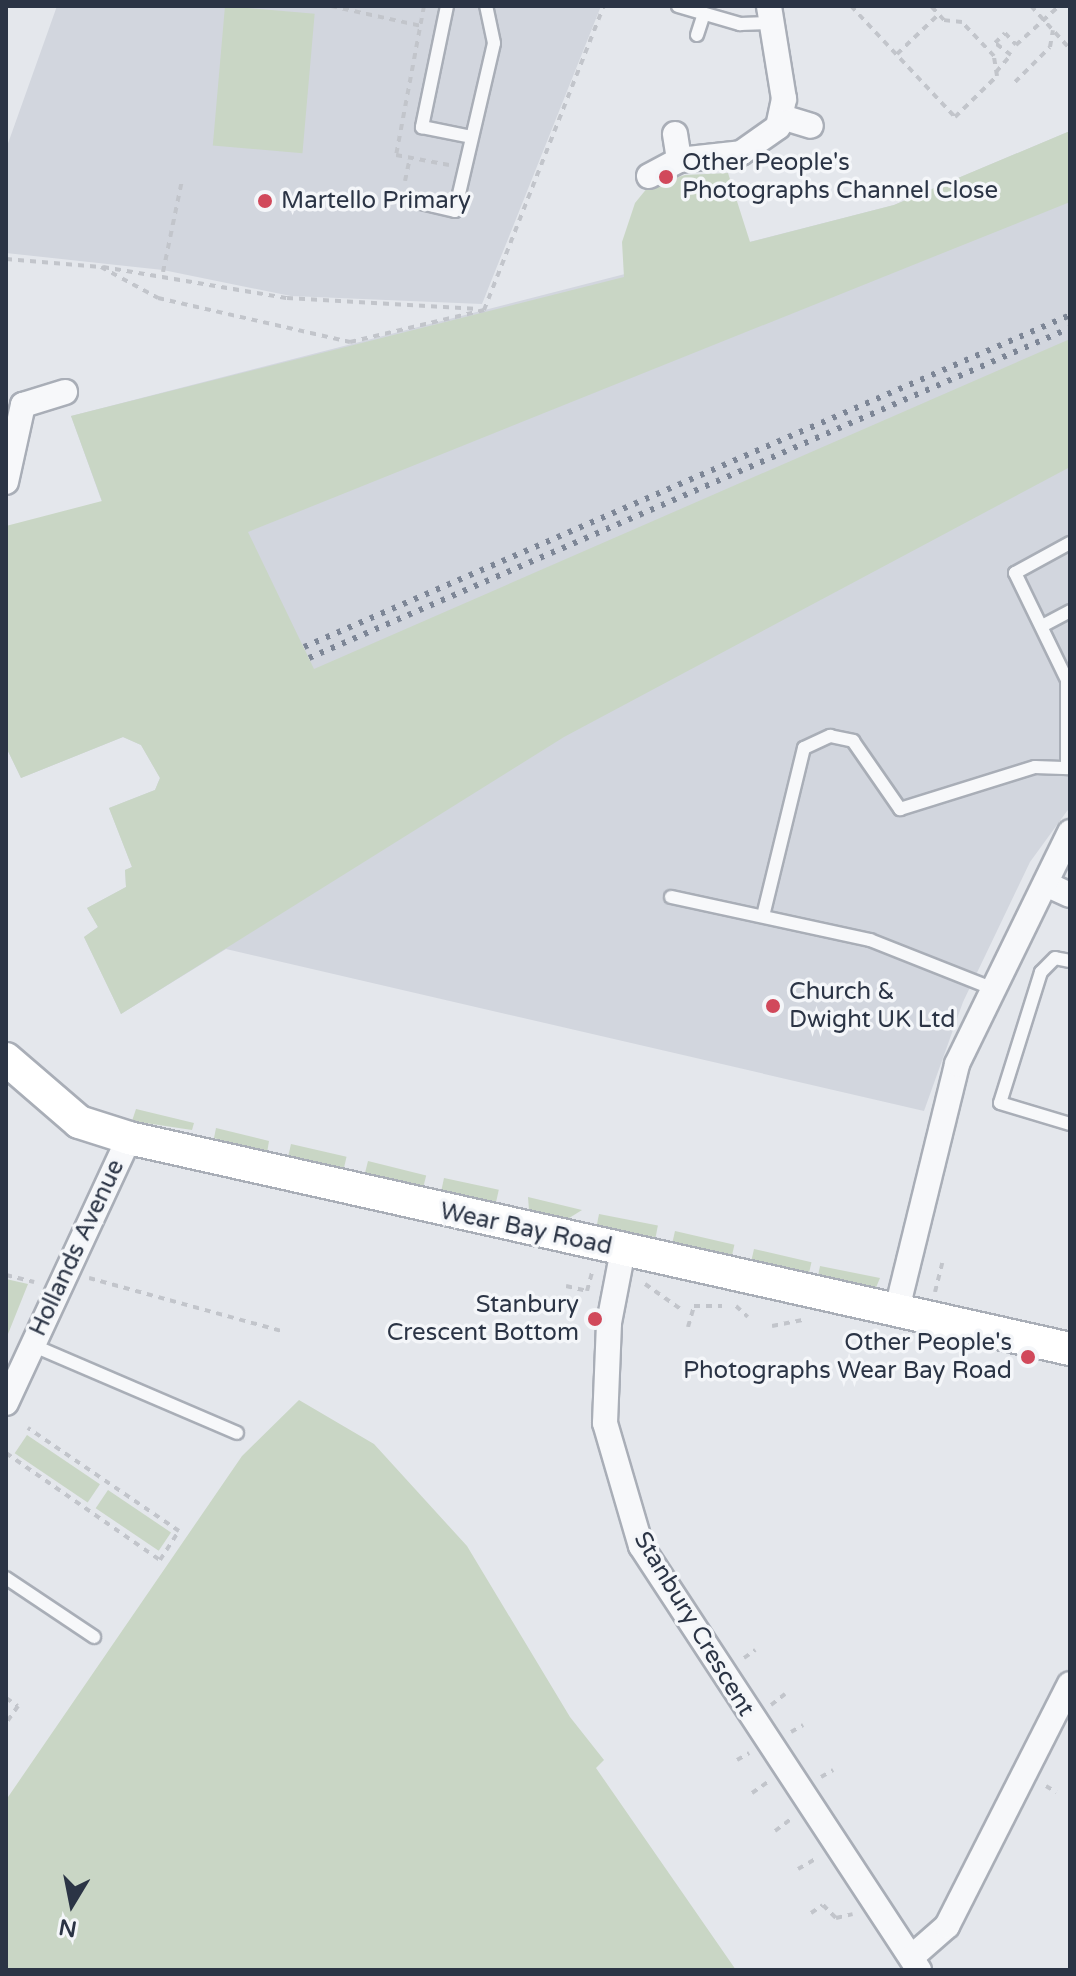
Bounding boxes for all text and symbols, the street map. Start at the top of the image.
place label: Other People's Photographs Channel Close [682,149,998,205]
marker: Other People's Photographs Channel Close [657,168,675,186]
place label: Martello Primary [281,187,471,215]
marker: Martello Primary [256,192,274,210]
place label: Church & Dwight UK Ltd [789,978,955,1034]
marker: Church & Dwight UK Ltd [764,997,782,1015]
street label: Hollands Avenue [24,1155,130,1341]
street label: Wear Bay Road [437,1197,615,1261]
place label: Stanbury Crescent Bottom [387,1291,579,1347]
marker: Stanbury Crescent Bottom [586,1310,604,1328]
place label: Other People's Photographs Wear Bay Road [683,1329,1012,1385]
marker: Other People's Photographs Wear Bay Road [1019,1348,1037,1366]
street label: Stanbury Crescent [628,1527,760,1721]
north arrow [32,1864,112,1944]
text: N [57,1913,79,1942]

